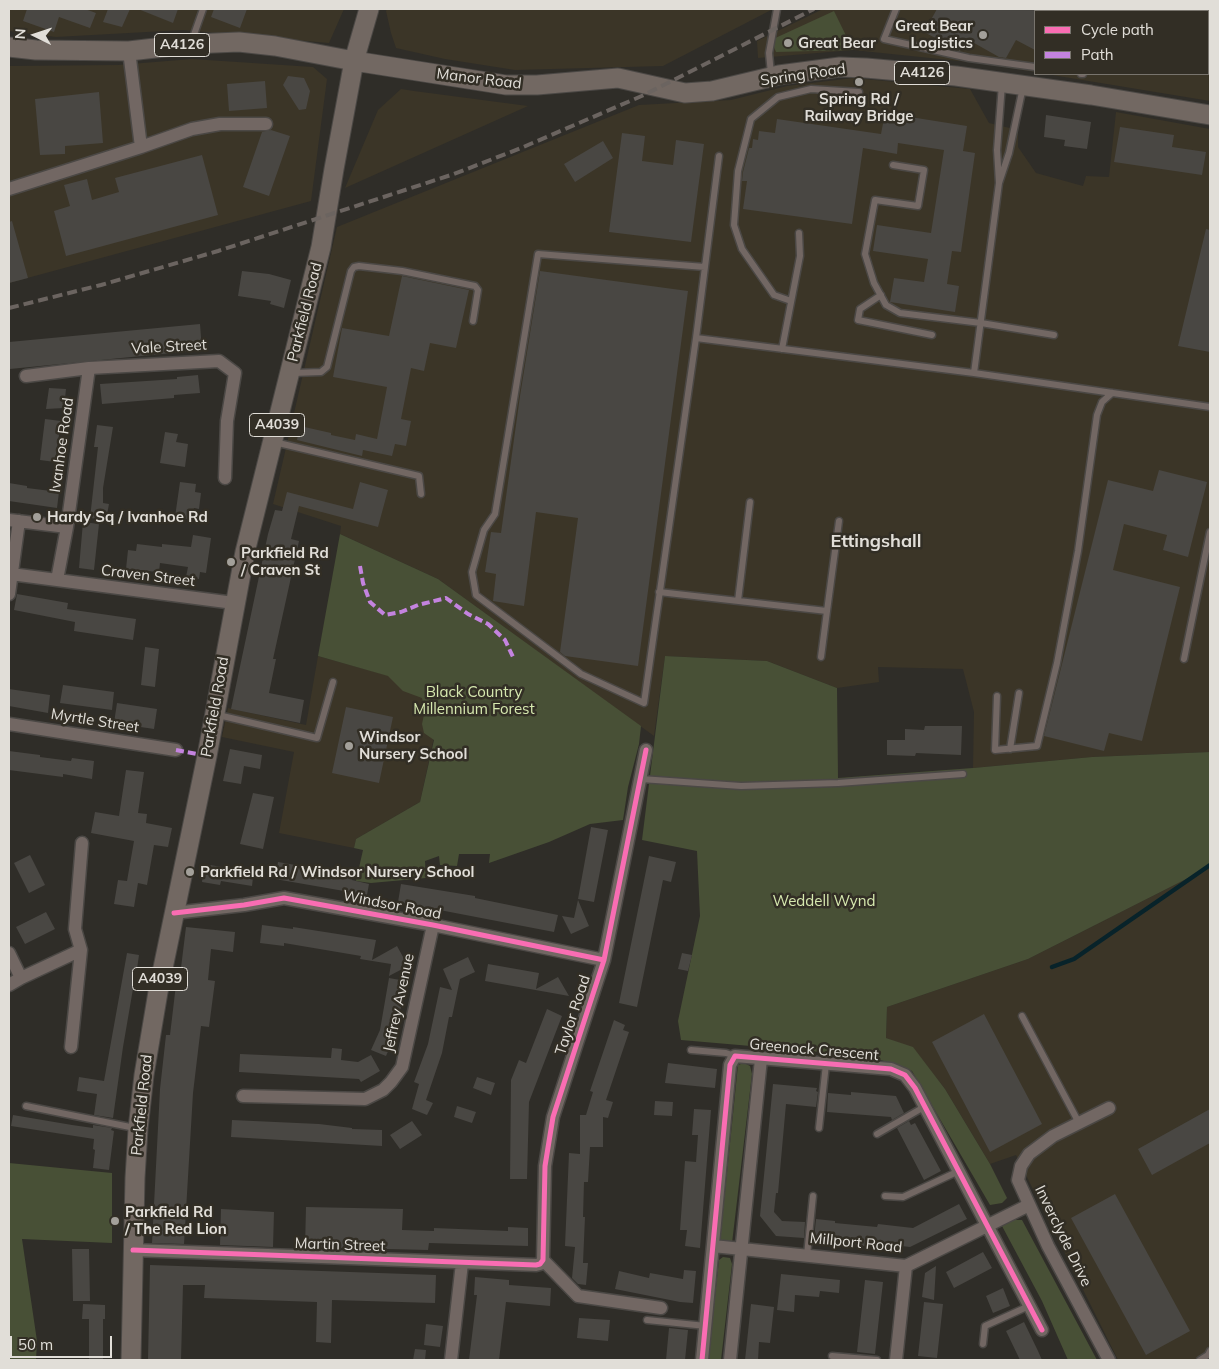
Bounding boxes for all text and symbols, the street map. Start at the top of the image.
north arrow [10,10,60,60]
legend [1034,10,1209,75]
place label: Great Bear Logistics [895,17,973,52]
text: Cycle path [1081,20,1154,39]
text: N [11,28,29,40]
marker: Great Bear Logistics [977,29,989,41]
road number: A4126 [154,34,210,56]
place label: Great Bear [798,34,876,52]
marker: Great Bear [782,37,794,49]
text: Path [1081,45,1113,64]
street label: Spring Road [759,60,847,90]
road number: A4126 [894,62,950,84]
street label: Manor Road [436,65,522,93]
marker: Spring Rd / Railway Bridge [853,76,865,88]
place label: Spring Rd / Railway Bridge [804,90,914,125]
street label: Parkfield Road [284,261,326,363]
street label: Vale Street [131,336,207,358]
street label: Ivanhoe Road [46,396,78,494]
road number: A4039 [250,414,304,436]
place label: Hardy Sq / Ivanhoe Rd [47,508,208,526]
marker: Hardy Sq / Ivanhoe Rd [31,511,43,523]
district label: Ettingshall [831,531,921,553]
place label: Parkfield Rd / Craven St [241,544,329,579]
marker: Parkfield Rd / Craven St [225,556,237,568]
street label: Craven Street [100,561,196,591]
street label: Parkfield Road [197,655,233,759]
park label: Black Country Millennium Forest [413,683,535,718]
street label: Myrtle Street [50,705,140,737]
place label: Windsor Nursery School [359,728,467,763]
marker: Windsor Nursery School [343,740,355,752]
place label: Parkfield Rd / Windsor Nursery School [200,863,475,881]
marker: Parkfield Rd / Windsor Nursery School [184,866,196,878]
street label: Windsor Road [341,887,443,923]
park label: Weddell Wynd [772,892,876,910]
street label: Jeffrey Avenue [380,952,418,1054]
road number: A4039 [132,968,188,991]
street label: Taylor Road [552,973,594,1057]
street label: Greenock Crescent [749,1035,879,1065]
street label: Parkfield Road [128,1054,156,1156]
street label: Inverclyde Drive [1031,1183,1095,1289]
place label: Parkfield Rd / The Red Lion [125,1203,227,1238]
marker: Parkfield Rd / The Red Lion [109,1215,121,1227]
street label: Millport Road [809,1229,903,1257]
street label: Martin Street [294,1234,386,1256]
scale bar [12,1326,115,1358]
text: 50 m [18,1335,53,1354]

